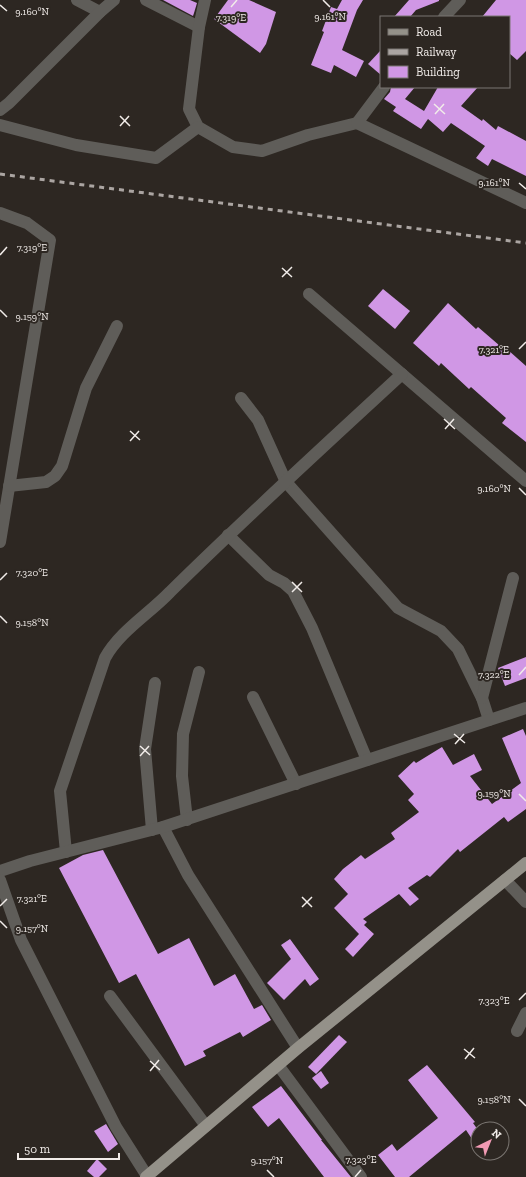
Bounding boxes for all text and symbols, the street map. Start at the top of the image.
text: 9.160°N [15,6,49,18]
text: 9.161°N [314,11,346,23]
text: 7.319°E [216,12,246,24]
legend [380,16,510,88]
text: Road [416,25,442,39]
text: Railway [416,45,457,59]
text: Building [416,65,460,79]
text: 9.161°N [478,177,510,189]
text: 7.319°E [17,242,47,254]
text: 9.159°N [15,311,49,323]
text: 7.321°E [479,344,509,356]
text: 9.160°N [477,483,511,495]
text: 7.320°E [16,567,48,579]
text: 9.158°N [15,617,49,629]
text: 7.322°E [478,669,510,681]
text: 9.159°N [477,788,511,800]
text: 7.321°E [17,893,47,905]
text: 9.157°N [16,923,49,935]
text: 7.323°E [478,995,510,1007]
text: 9.158°N [477,1094,511,1106]
north arrow [470,1121,510,1161]
text: N [489,1126,504,1142]
scale bar [18,1135,119,1161]
text: 50 m [24,1142,51,1156]
text: 7.323°E [345,1154,377,1166]
text: 9.157°N [251,1155,284,1167]

